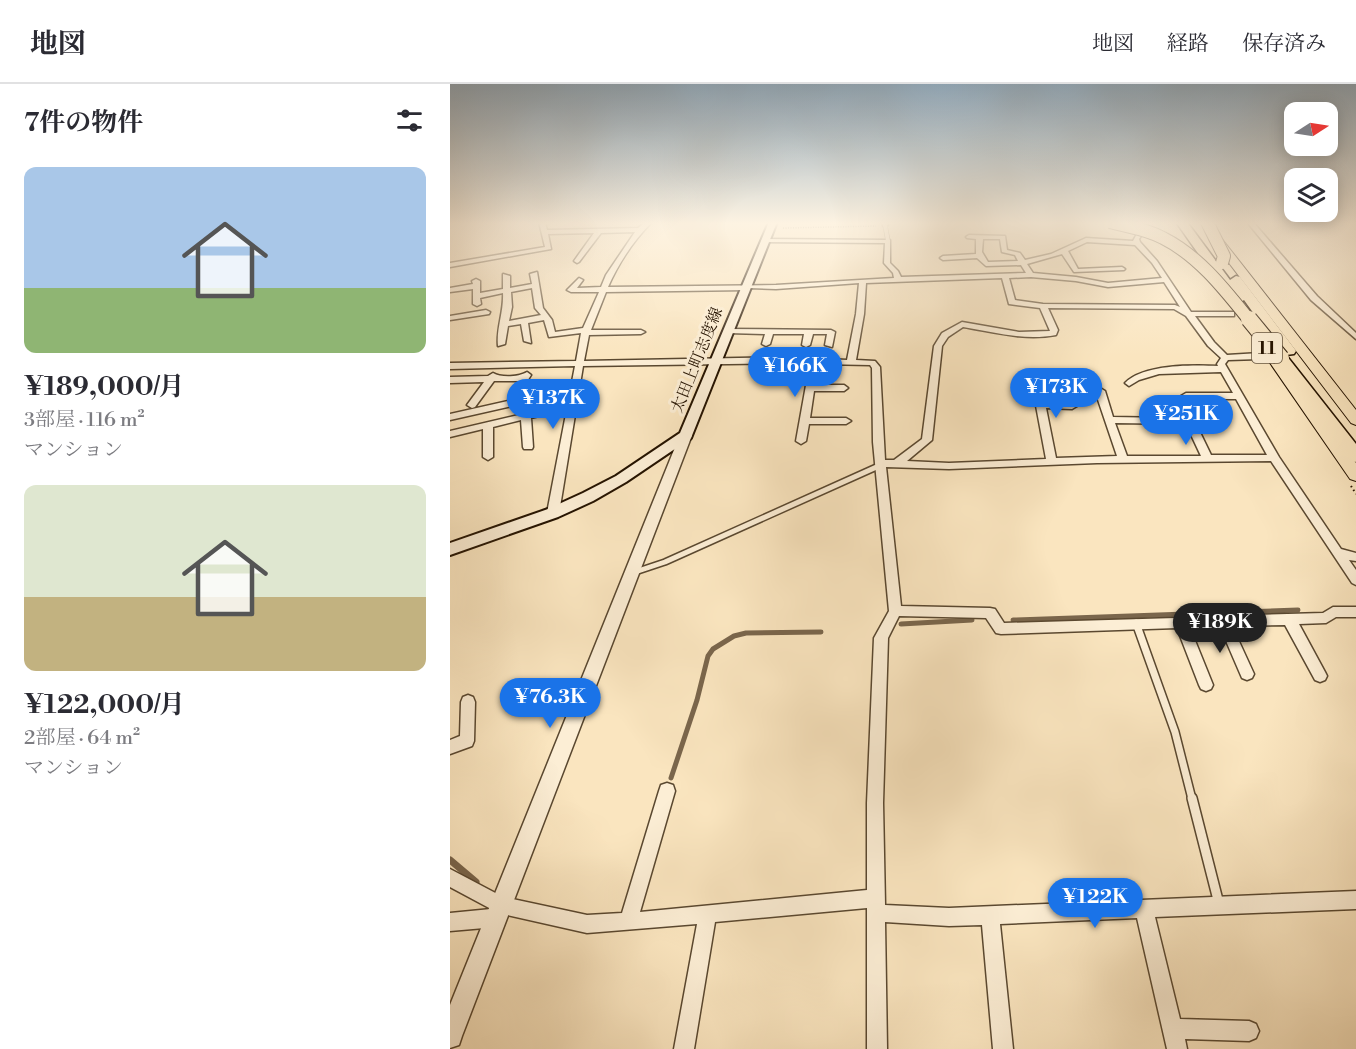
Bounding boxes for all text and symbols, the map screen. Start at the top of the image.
text: 地図 [30,27,86,62]
text: 地図 [1092,31,1134,57]
text: 経路 [1167,31,1209,57]
text: 保存済み [1242,31,1326,57]
north arrow [1284,102,1338,156]
map controls [1284,102,1338,222]
icon: filters [393,104,426,137]
text: 7件の物件 [24,107,143,139]
button: layers [1284,168,1338,222]
icon: home [171,206,279,314]
street label: 太田上町志度線 [667,304,727,416]
road number: 11 [1252,333,1282,363]
pin: ¥166K [753,347,837,398]
text: ¥166K [762,354,828,379]
pin: ¥173K [1014,368,1098,419]
text: ¥189,000/月 [24,371,185,403]
text: ¥173K [1024,375,1088,400]
pin: ¥137K [511,379,595,430]
text: ¥137K [521,386,585,411]
pin: ¥251K [1144,395,1228,446]
text: ¥251K [1153,402,1219,427]
text: 3部屋 · 116 m² [24,408,145,433]
text: マンション [24,438,123,463]
icon: home [171,524,279,632]
pin: ¥189K [1178,603,1262,654]
text: ¥189K [1187,610,1253,635]
pin: ¥76.3K [501,678,599,729]
text: ¥76.3K [514,685,586,710]
text: ¥122,000/月 [24,689,185,721]
text: 2部屋 · 64 m² [24,726,140,751]
text: マンション [24,756,123,781]
pin: ¥122K [1053,878,1137,929]
text: ¥122K [1062,885,1128,910]

